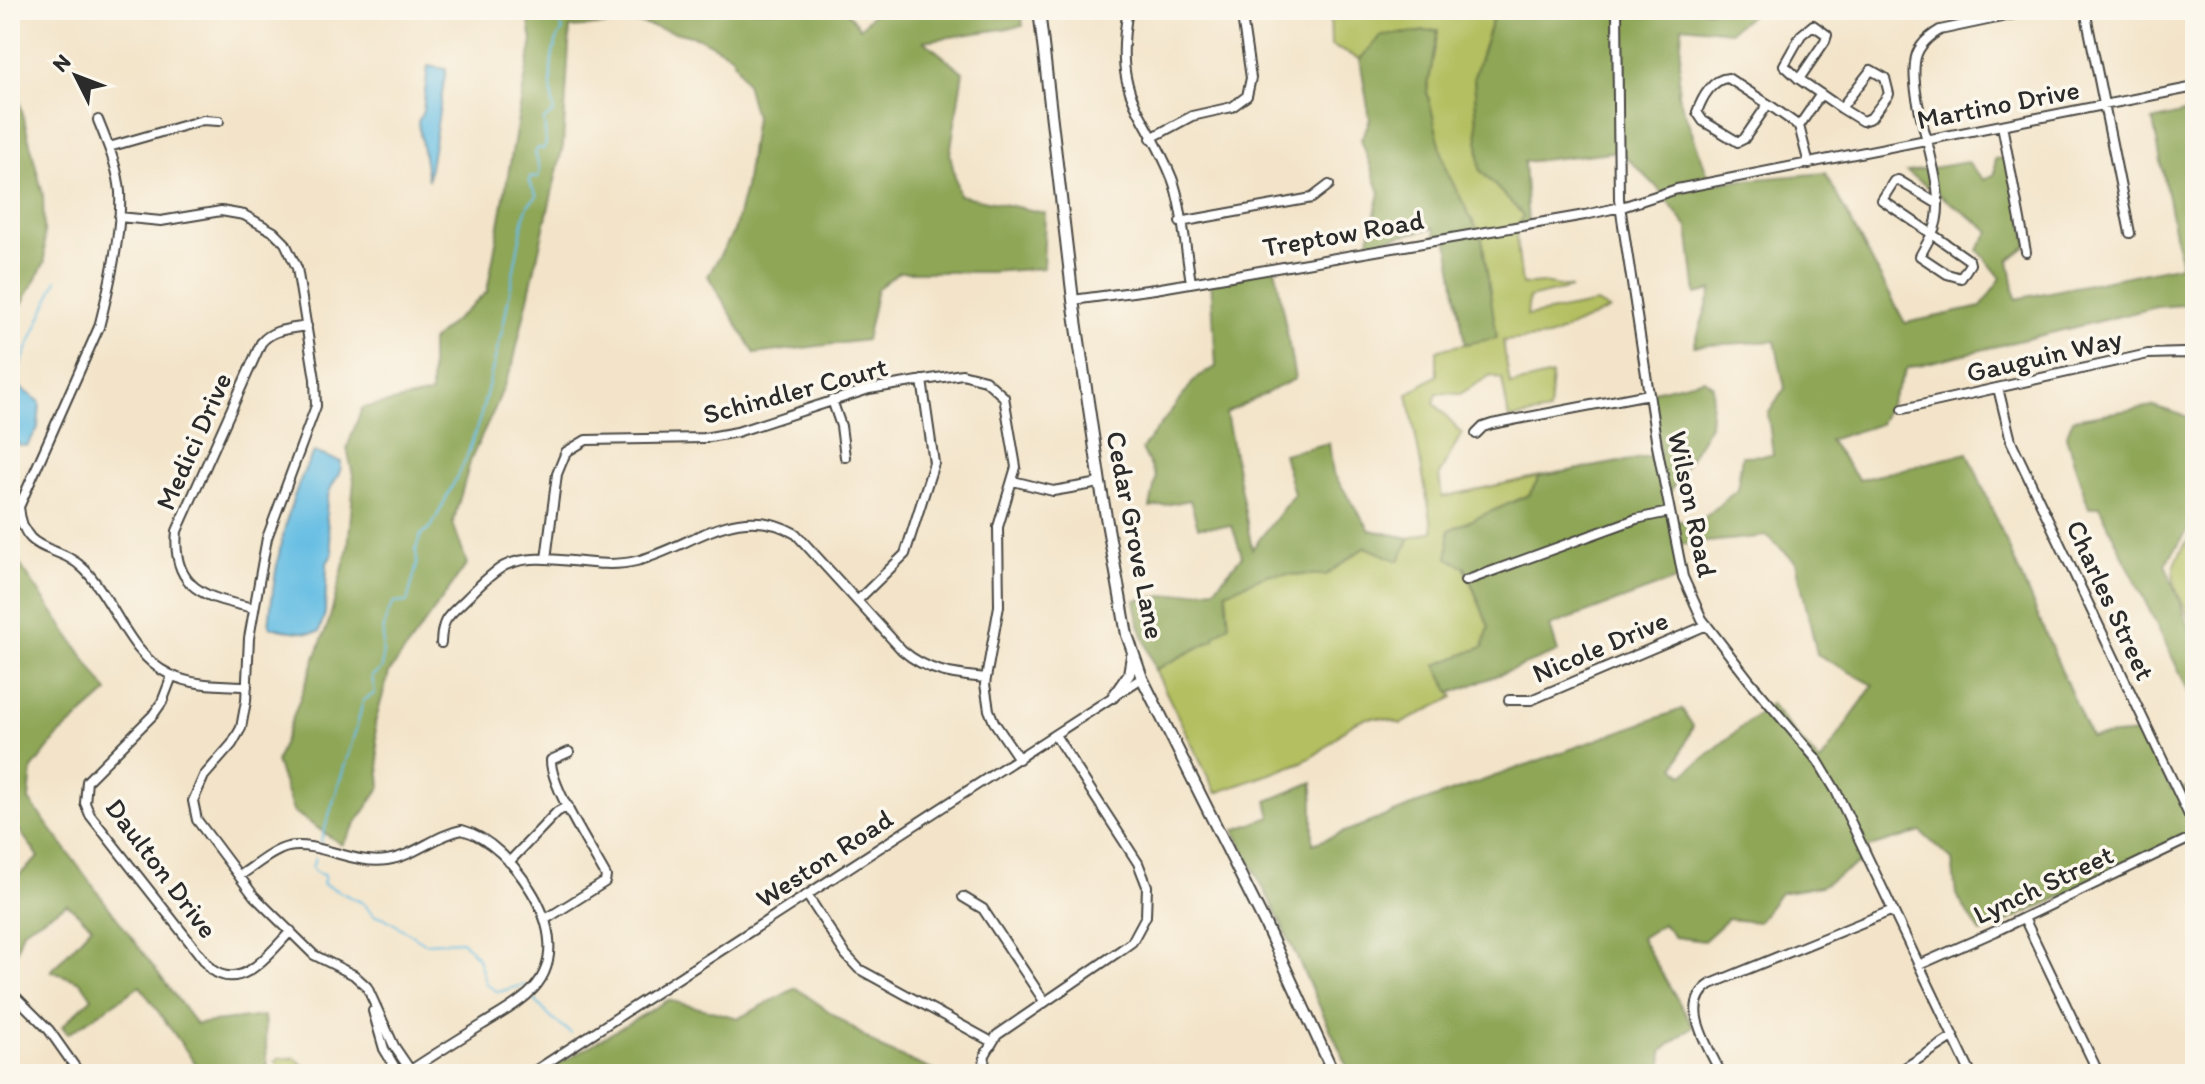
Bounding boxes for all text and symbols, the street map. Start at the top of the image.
north arrow [36,36,116,116]
text: N [47,48,77,78]
street label: Martino Drive [1914,72,2082,136]
street label: Treptow Road [1260,202,1426,264]
street label: Gauguin Way [1963,321,2125,389]
street label: Schindler Court [699,349,891,431]
street label: Medici Drive [148,367,238,515]
street label: Cedar Grove Lane [1099,428,1173,642]
street label: Wilson Road [1661,428,1725,581]
street label: Charles Street [2059,514,2163,686]
street label: Nicole Drive [1527,602,1673,690]
street label: Daulton Drive [98,791,226,945]
street label: Weston Road [749,801,899,915]
street label: Lynch Street [1968,837,2118,931]

